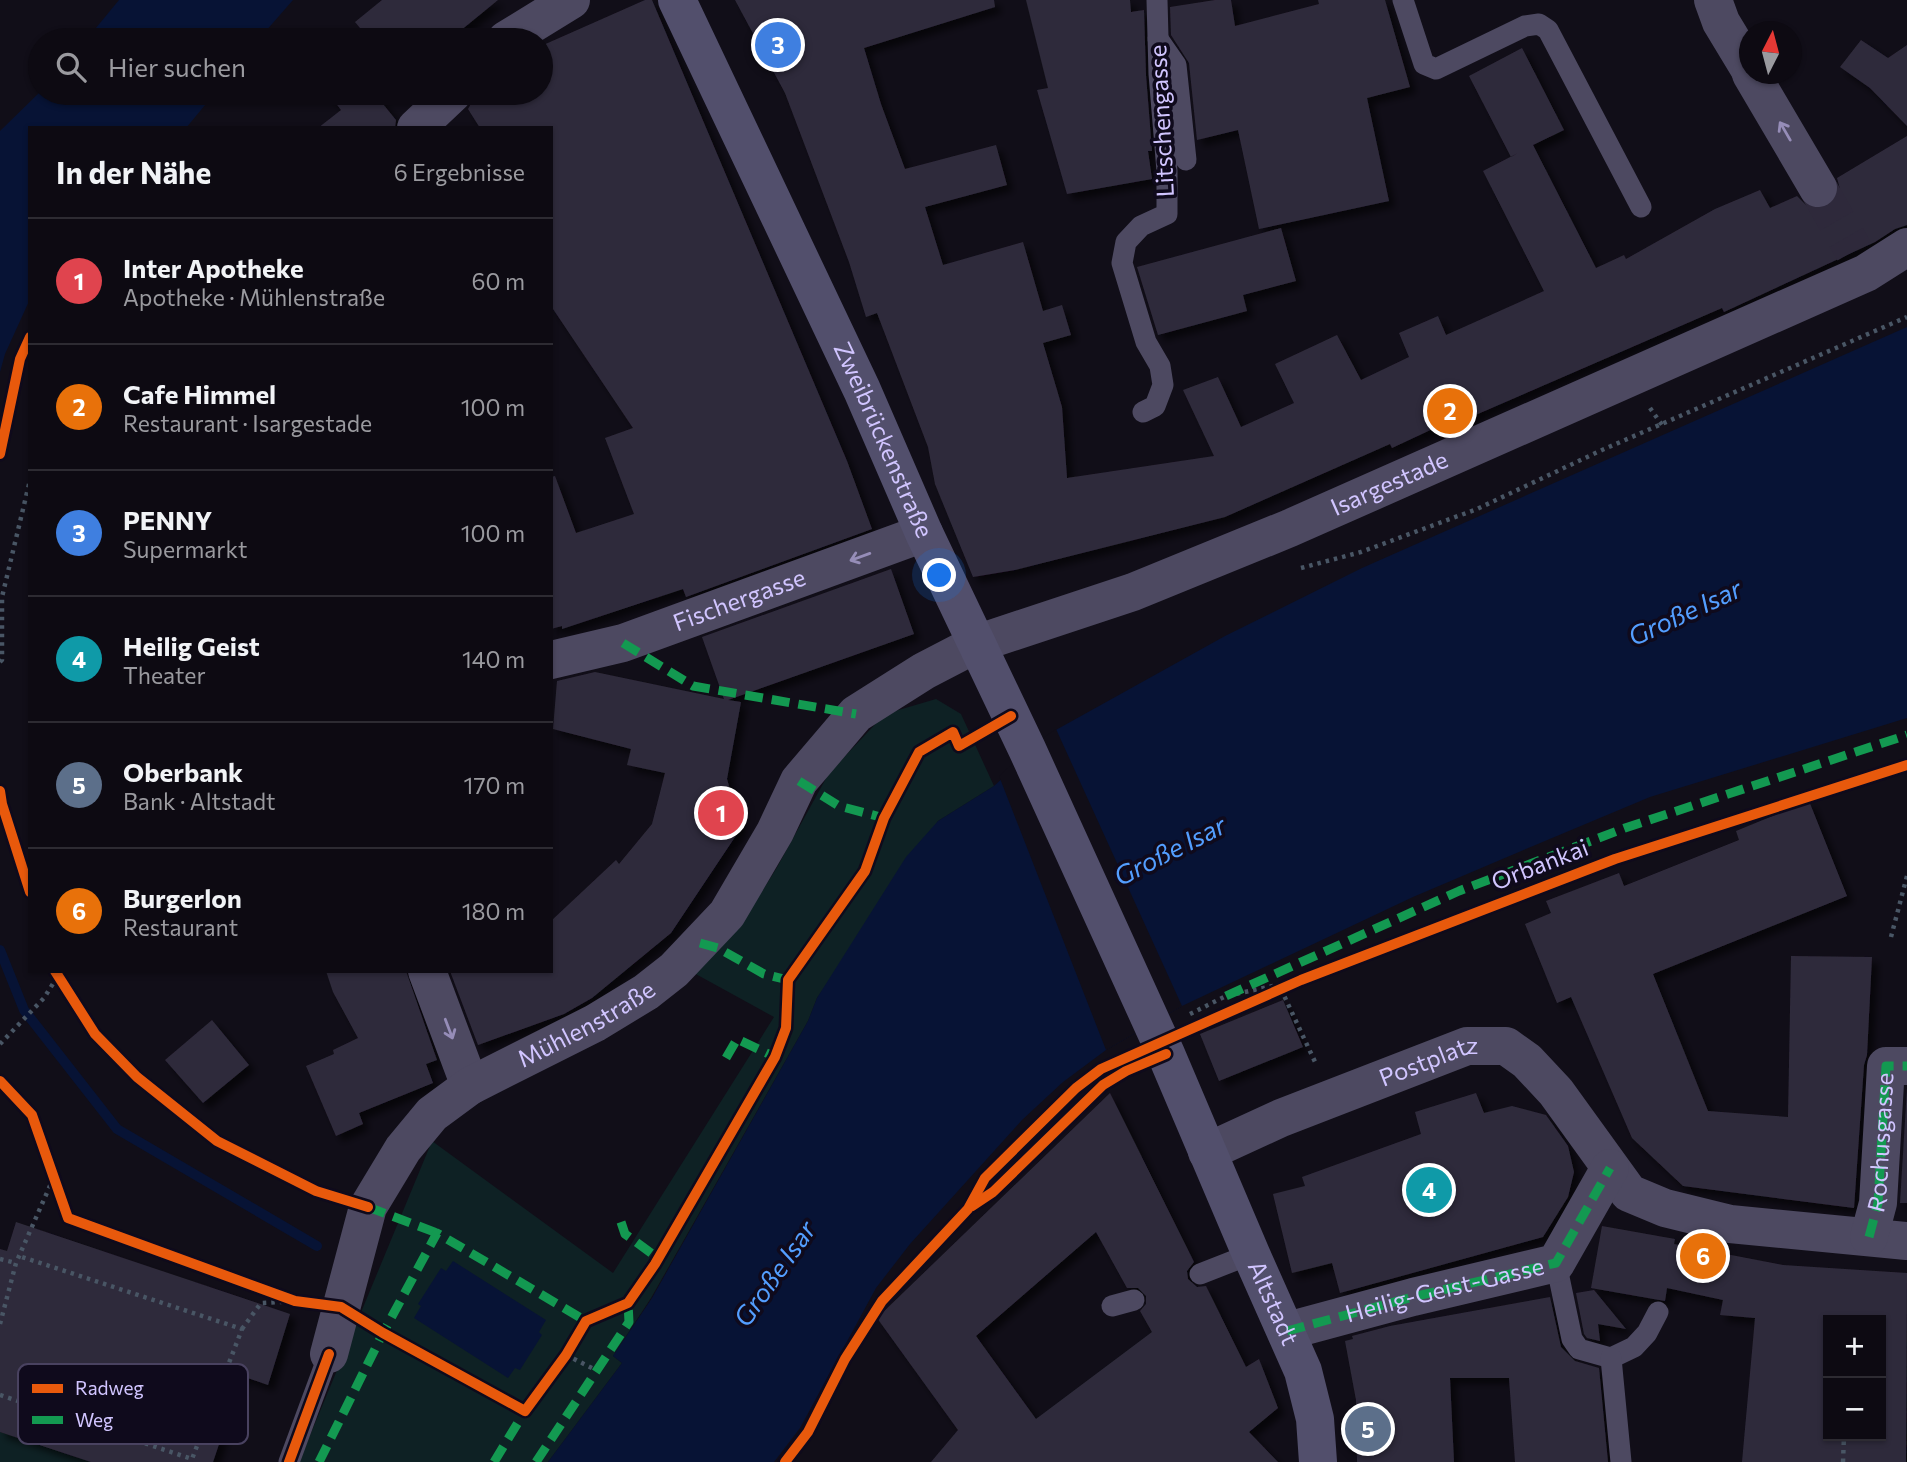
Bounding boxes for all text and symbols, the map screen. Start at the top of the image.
pin: 3 [755,19,801,71]
north arrow [1739,21,1802,84]
search box [28,28,553,105]
street label: Litschengasse [1142,44,1179,198]
icon: search [52,48,90,86]
text: Hier suchen [108,51,246,82]
one-way arrow [1777,121,1791,141]
text: In der Nähe [56,153,211,190]
text: 6 Ergebnisse [394,158,525,186]
text: Inter Apotheke [123,252,304,283]
text: 1 [74,267,84,295]
text: 60 m [472,267,525,295]
text: Apotheke · Mühlenstraße [123,283,385,311]
street label: Zweibrückenstraße [828,337,940,542]
text: Cafe Himmel [123,378,276,409]
pin: 2 [1427,385,1473,437]
text: 2 [72,393,86,421]
text: 100 m [461,393,525,421]
text: Restaurant · Isargestade [123,409,372,437]
street label: Isargestade [1326,444,1452,521]
text: PENNY [123,504,212,535]
text: 3 [72,519,86,547]
text: 100 m [461,519,525,547]
text: Supermarkt [123,535,247,563]
one-way arrow [849,552,871,564]
your location [922,558,956,592]
street label: Fischergasse [669,562,809,636]
water label: Große Isar [1623,571,1747,651]
text: Heilig Geist [123,630,260,661]
text: 4 [72,645,86,673]
text: 140 m [462,645,525,673]
text: Theater [123,661,206,689]
text: Oberbank [123,756,243,787]
text: 5 [72,771,86,799]
text: 170 m [464,771,525,799]
text: Bank · Altstadt [123,787,275,815]
pin: 1 [698,787,744,839]
water label: Große Isar [1108,808,1232,891]
street label: Orbankai [1487,832,1592,895]
text: Burgerlon [123,882,242,913]
text: 6 [72,897,86,925]
text: 180 m [462,897,525,925]
text: Restaurant [123,913,238,941]
street label: Mühlenstraße [512,974,660,1073]
one-way arrow [443,1017,456,1039]
street label: Postplatz [1375,1030,1478,1092]
street label: Rochusgasse [1860,1072,1899,1215]
pin: 4 [1406,1164,1452,1216]
water label: Große Isar [726,1213,822,1332]
pin: 6 [1680,1230,1726,1282]
street label: Heilig-Geist-Gasse [1342,1250,1547,1328]
street label: Altstadt [1243,1256,1306,1349]
map controls [1823,1315,1886,1441]
button: + [1823,1315,1886,1378]
legend [18,1364,248,1444]
text: Radweg [75,1376,144,1399]
button: − [1823,1378,1886,1441]
pin: 5 [1345,1403,1391,1455]
text: Weg [75,1408,113,1431]

